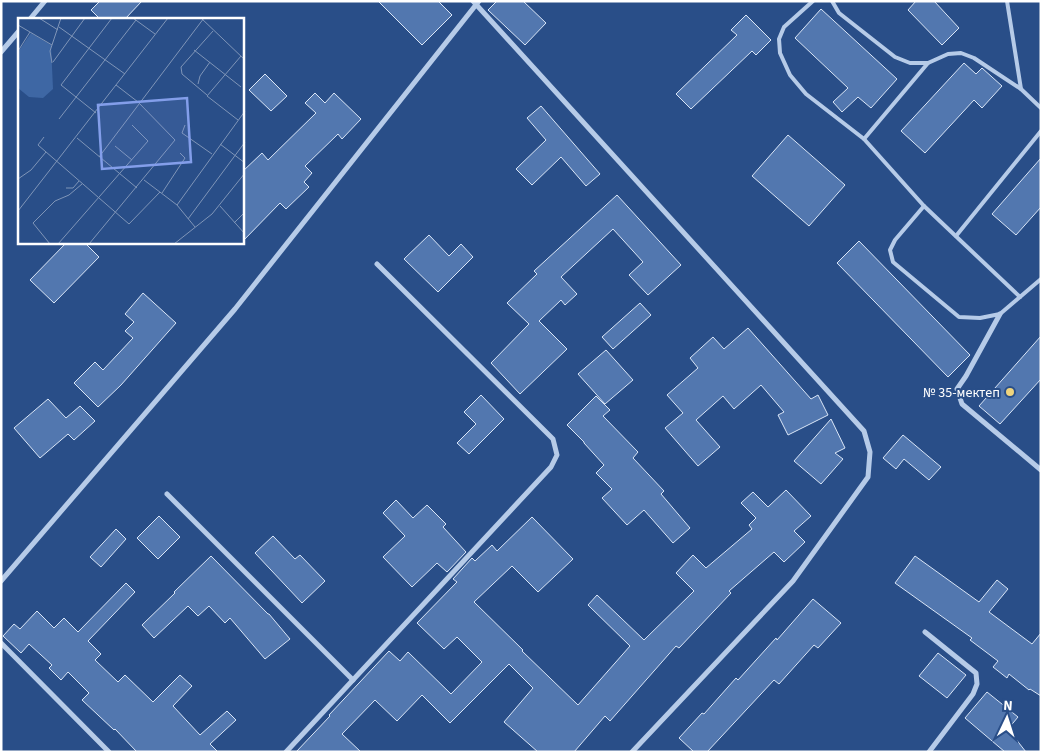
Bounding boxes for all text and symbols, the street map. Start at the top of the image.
inset map [18,18,244,244]
place label: № 35-мектеп [923,383,1000,403]
marker: № 35-мектеп [1004,386,1016,398]
north arrow [982,693,1032,743]
text: N [1002,696,1013,716]

